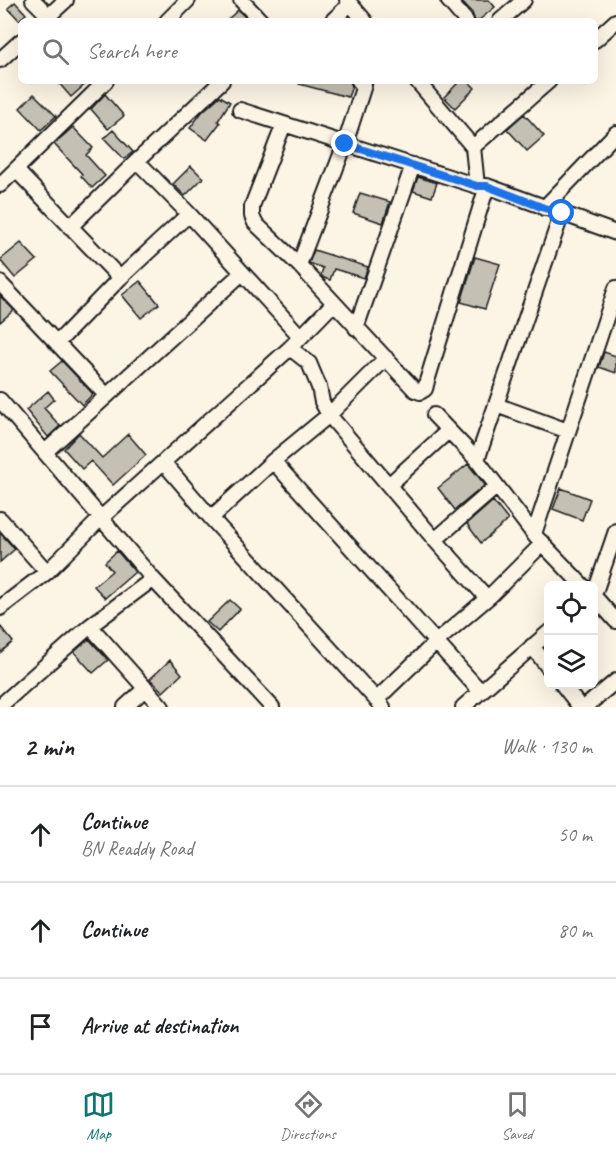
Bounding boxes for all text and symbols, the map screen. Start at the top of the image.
search box [18,18,598,84]
icon: search [39,35,72,68]
text: Search here [87,37,177,65]
route end [331,130,357,156]
route start [548,199,574,225]
map controls [544,581,598,689]
button: locate [544,581,598,635]
button: layers [544,635,598,689]
text: 2 min [24,730,74,763]
text: Walk · 130 m [502,734,592,759]
text: Continue [81,808,147,836]
icon: ahead [24,818,57,851]
text: 50 m [558,822,592,847]
text: BN Readdy Road [81,836,193,861]
icon: ahead [24,914,57,947]
text: Continue [81,916,147,944]
text: 80 m [558,918,592,943]
icon: arrive [24,1010,57,1043]
text: Arrive at destination [81,1012,238,1040]
tab: Map [82,1088,115,1144]
tab: Directions [280,1088,336,1144]
tab: Saved [501,1088,534,1144]

